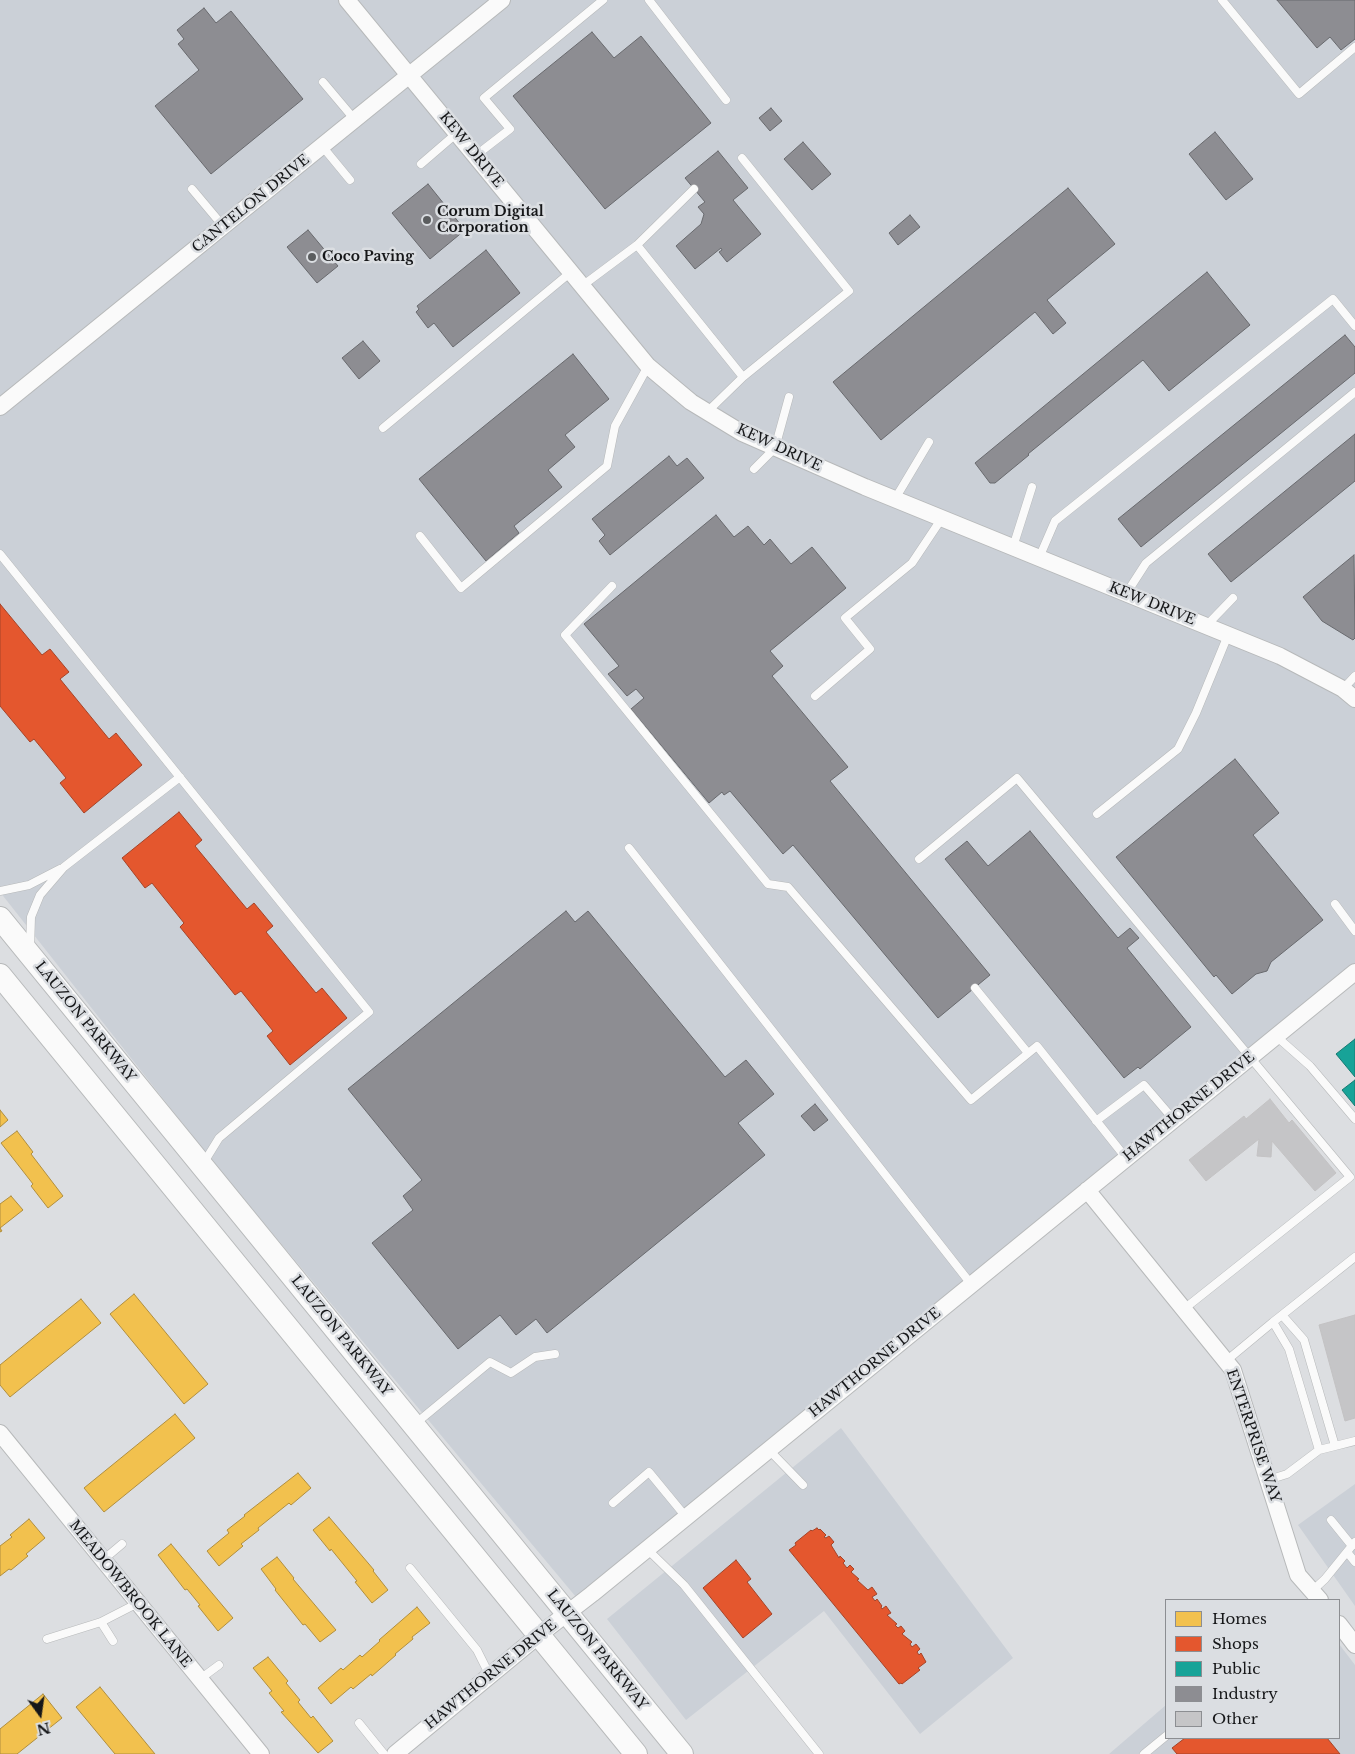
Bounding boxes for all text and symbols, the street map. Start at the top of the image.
street label: KEW DRIVE [436,109,506,191]
street label: CANTELON DRIVE [189,152,313,256]
place label: Corum Digital Corporation [437,204,544,236]
marker: Corum Digital Corporation [421,214,433,226]
place label: Coco Paving [322,249,414,265]
marker: Coco Paving [306,251,318,263]
street label: KEW DRIVE [734,421,824,475]
street label: KEW DRIVE [1106,579,1198,629]
street label: LAUZON PARKWAY [31,958,139,1086]
street label: HAWTHORNE DRIVE [1120,1049,1258,1165]
street label: LAUZON PARKWAY [287,1272,395,1400]
street label: HAWTHORNE DRIVE [806,1305,944,1421]
street label: ENTERPRISE WAY [1222,1367,1284,1505]
street label: MEADOWBROOK LANE [65,1517,195,1671]
street label: LAUZON PARKWAY [543,1586,651,1714]
legend [1165,1599,1340,1739]
text: Homes [1212,1609,1267,1628]
street label: HAWTHORNE DRIVE [422,1617,560,1733]
text: Shops [1212,1634,1259,1653]
text: Public [1212,1659,1260,1678]
text: Industry [1212,1684,1278,1703]
north arrow [15,1689,65,1739]
text: Other [1212,1709,1258,1728]
text: N [35,1718,52,1739]

